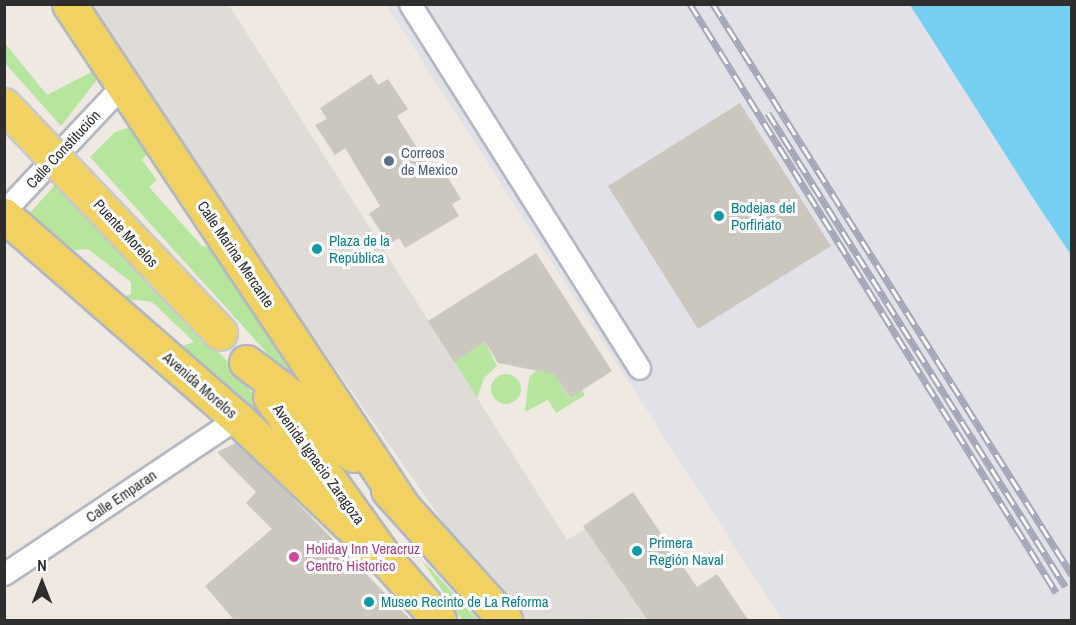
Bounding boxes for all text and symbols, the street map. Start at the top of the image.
street label: Calle Constitución [22,106,104,192]
place label: Correos de Mexico [401,143,458,178]
marker: Correos de Mexico [382,154,396,168]
street label: Puente Morelos [90,195,162,271]
street label: Calle Marina Mercante [194,197,278,311]
place label: Bodejas del Porfiriato [731,198,795,233]
marker: Bodejas del Porfiriato [712,209,726,223]
place label: Plaza de la República [329,231,390,266]
marker: Plaza de la República [310,242,324,256]
street label: Avenida Morelos [159,348,241,422]
street label: Avenida Ignacio Zaragoza [269,400,369,528]
street label: Calle Emparan [82,466,160,526]
place label: Primera Región Naval [649,533,724,568]
place label: Holiday Inn Veracruz Centro Historico [306,539,420,574]
marker: Primera Región Naval [630,544,644,558]
marker: Holiday Inn Veracruz Centro Historico [287,550,301,564]
north arrow [12,553,72,613]
text: N [37,554,47,576]
place label: Museo Recinto de La Reforma [381,593,549,611]
marker: Museo Recinto de La Reforma [362,595,376,609]

